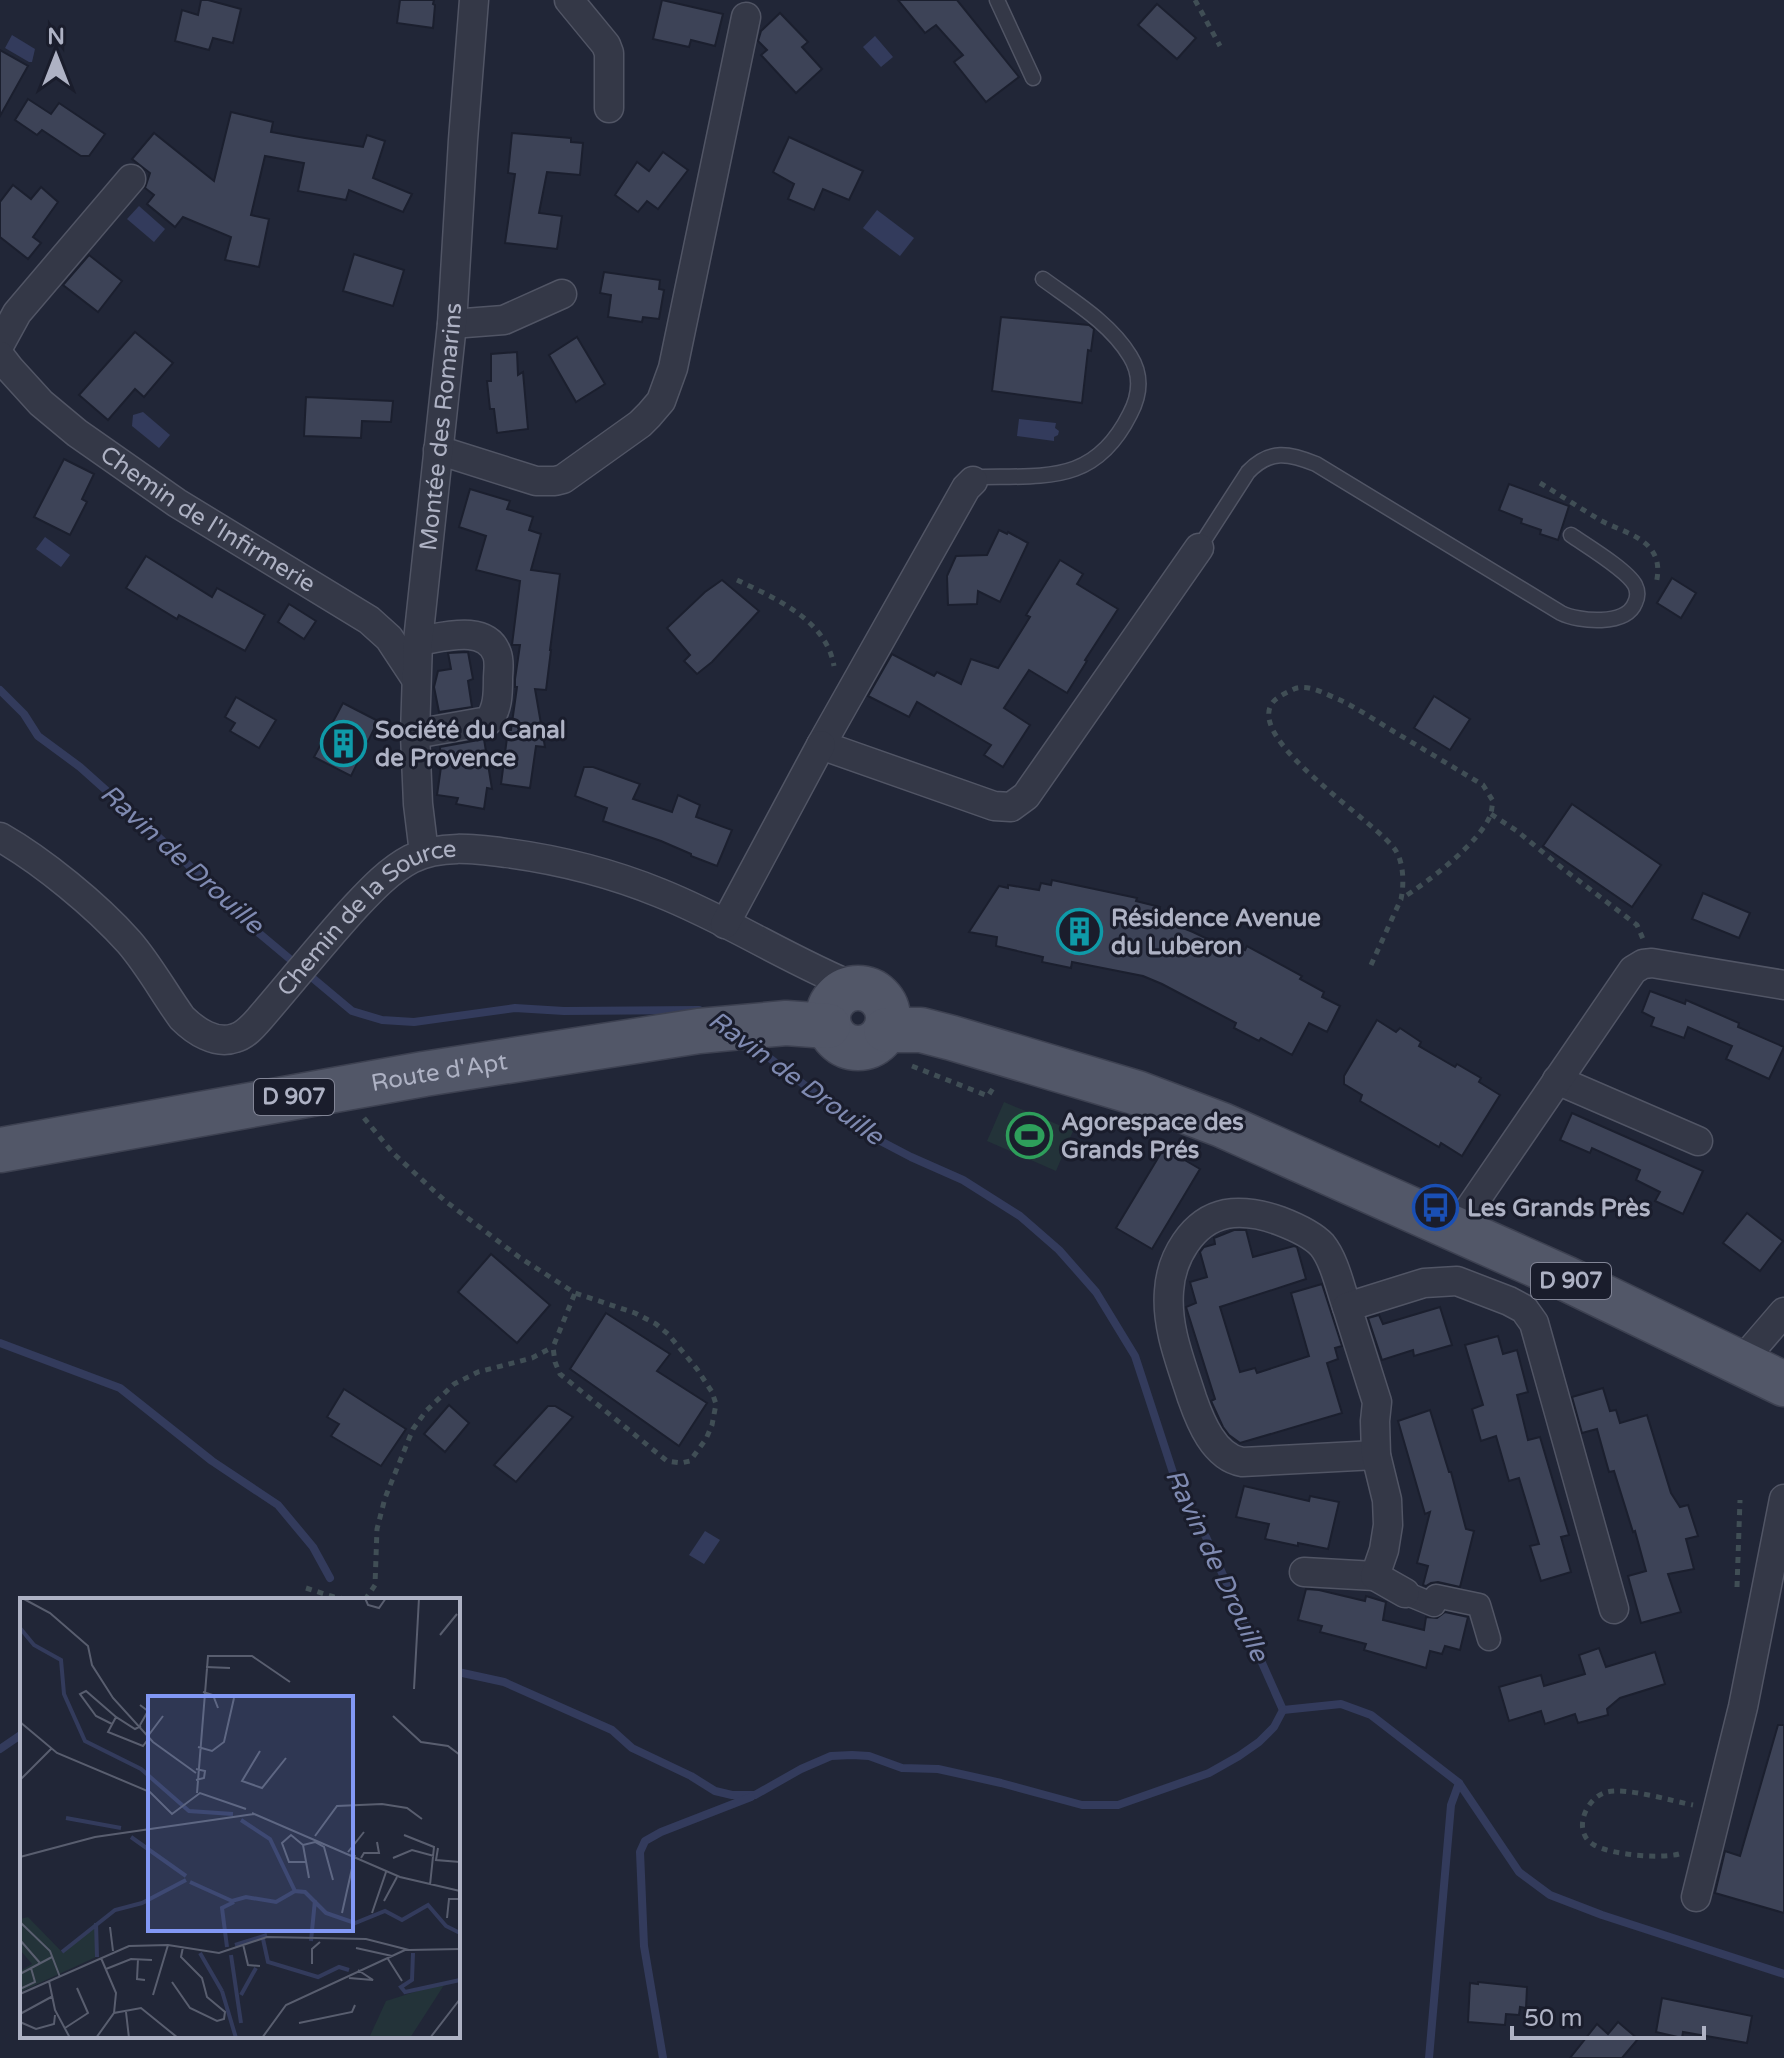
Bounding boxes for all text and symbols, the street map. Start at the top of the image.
north arrow [16,16,96,96]
text: N [47,24,65,50]
street label: Montée des Romarins [413,302,468,552]
street label: Chemin de l'Infirmerie [95,439,321,598]
place label: Société du Canal de Provence [375,716,566,773]
building icon: Société du Canal de Provence [320,720,368,768]
water label: Ravin de Drouille [94,778,271,941]
street label: Chemin de la Source [271,834,457,1002]
place label: Résidence Avenue du Luberon [1111,904,1321,961]
building icon: Résidence Avenue du Luberon [1056,908,1104,956]
water label: Ravin de Drouille [703,1004,890,1152]
street label: Route d'Apt [369,1047,509,1098]
road number: D 907 [254,1079,334,1115]
place label: Agorespace des Grands Prés [1061,1108,1244,1165]
sports icon: Agorespace des Grands Prés [1006,1112,1054,1160]
bus stop icon: Les Grands Près [1412,1184,1460,1232]
place label: Les Grands Près [1467,1194,1650,1223]
road number: D 907 [1531,1263,1611,1299]
water label: Ravin de Drouille [1159,1464,1276,1667]
inset map [20,1598,460,2038]
scale bar [1512,1990,1704,2040]
text: 50 m [1524,2004,1582,2033]

